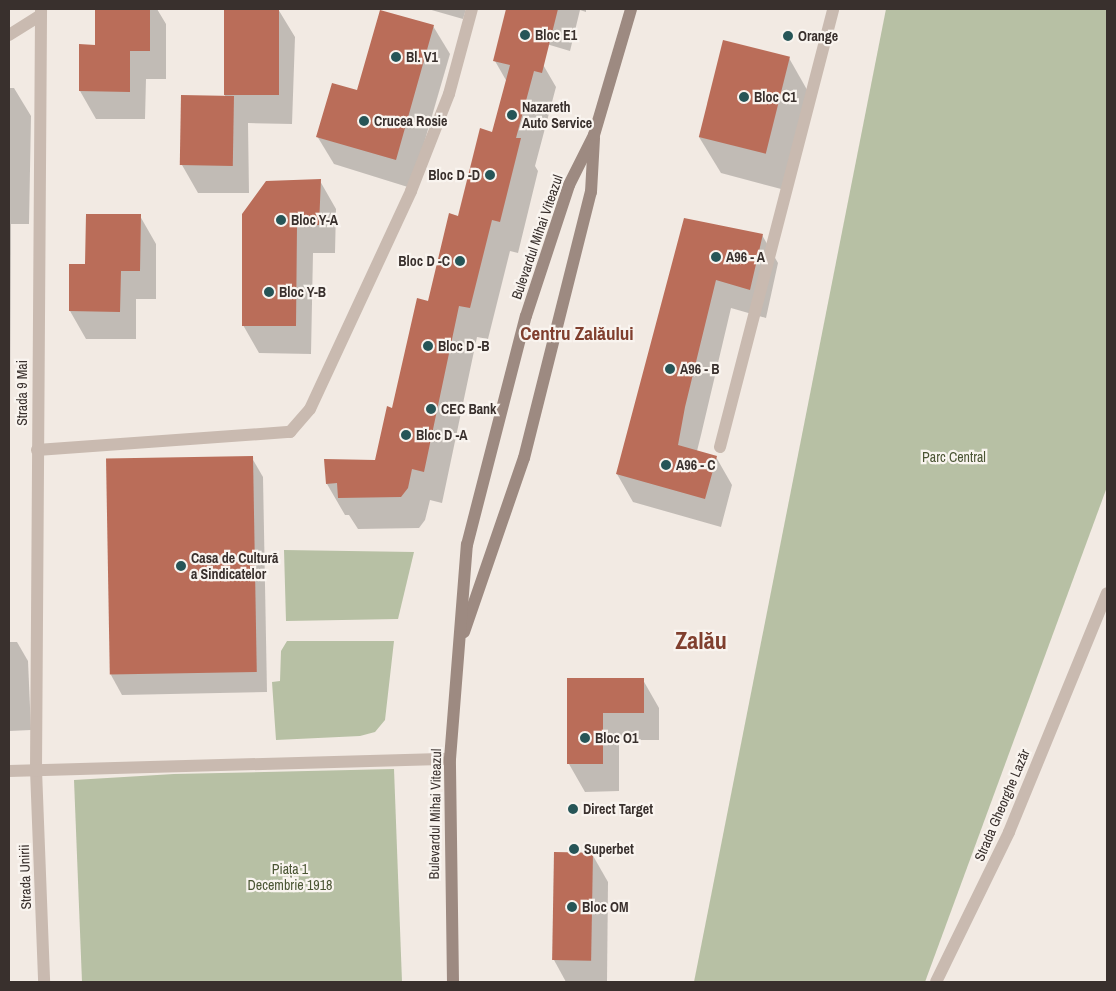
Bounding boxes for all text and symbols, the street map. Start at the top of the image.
place label: Bloc E1 [535,27,577,43]
place label: Orange [798,28,838,44]
marker: Bloc E1 [519,29,531,41]
marker: Orange [782,30,794,42]
place label: Bl. V1 [406,49,438,65]
marker: Bl. V1 [390,51,402,63]
place label: Bloc C1 [754,89,797,105]
marker: Bloc C1 [738,91,750,103]
place label: Nazareth Auto Service [522,99,592,132]
marker: Nazareth Auto Service [506,109,518,121]
place label: Crucea Rosie [374,113,447,129]
marker: Crucea Rosie [358,115,370,127]
place label: Bloc D -D [428,167,480,183]
marker: Bloc D -D [484,169,496,181]
street label: Bulevardul Mihai Viteazul [508,173,566,301]
place label: Bloc Y-A [291,212,338,228]
marker: Bloc Y-A [275,214,287,226]
place label: A96 - A [726,249,766,265]
marker: A96 - A [710,251,722,263]
place label: Bloc D -C [398,253,450,269]
marker: Bloc D -C [454,255,466,267]
place label: Bloc Y-B [279,284,326,300]
marker: Bloc Y-B [263,286,275,298]
district label: Centru Zalăului [520,323,634,345]
place label: Bloc D -B [438,338,490,354]
marker: Bloc D -B [422,340,434,352]
street label: Strada 9 Mai [14,360,30,426]
place label: A96 - B [680,361,720,377]
marker: A96 - B [664,363,676,375]
place label: CEC Bank [441,401,496,417]
marker: CEC Bank [425,403,437,415]
place label: Bloc D -A [416,427,468,443]
marker: Bloc D -A [400,429,412,441]
park label: Parc Central [922,449,986,465]
place label: A96 - C [676,457,716,473]
marker: A96 - C [660,459,672,471]
place label: Casa de Cultură a Sindicatelor [191,550,278,582]
marker: Casa de Cultură a Sindicatelor [175,560,187,572]
district label: Zalău [675,627,727,655]
place label: Bloc O1 [595,730,638,746]
marker: Bloc O1 [579,732,591,744]
street label: Strada Gheorghe Lazăr [971,746,1033,864]
street label: Bulevardul Mihai Viteazul [425,749,445,879]
place label: Direct Target [583,801,653,817]
marker: Direct Target [567,803,579,815]
place label: Superbet [584,841,634,857]
marker: Superbet [568,843,580,855]
street label: Strada Unirii [15,844,35,910]
park label: Piața 1 Decembrie 1918 [248,861,332,894]
place label: Bloc OM [582,899,629,915]
marker: Bloc OM [566,901,578,913]

